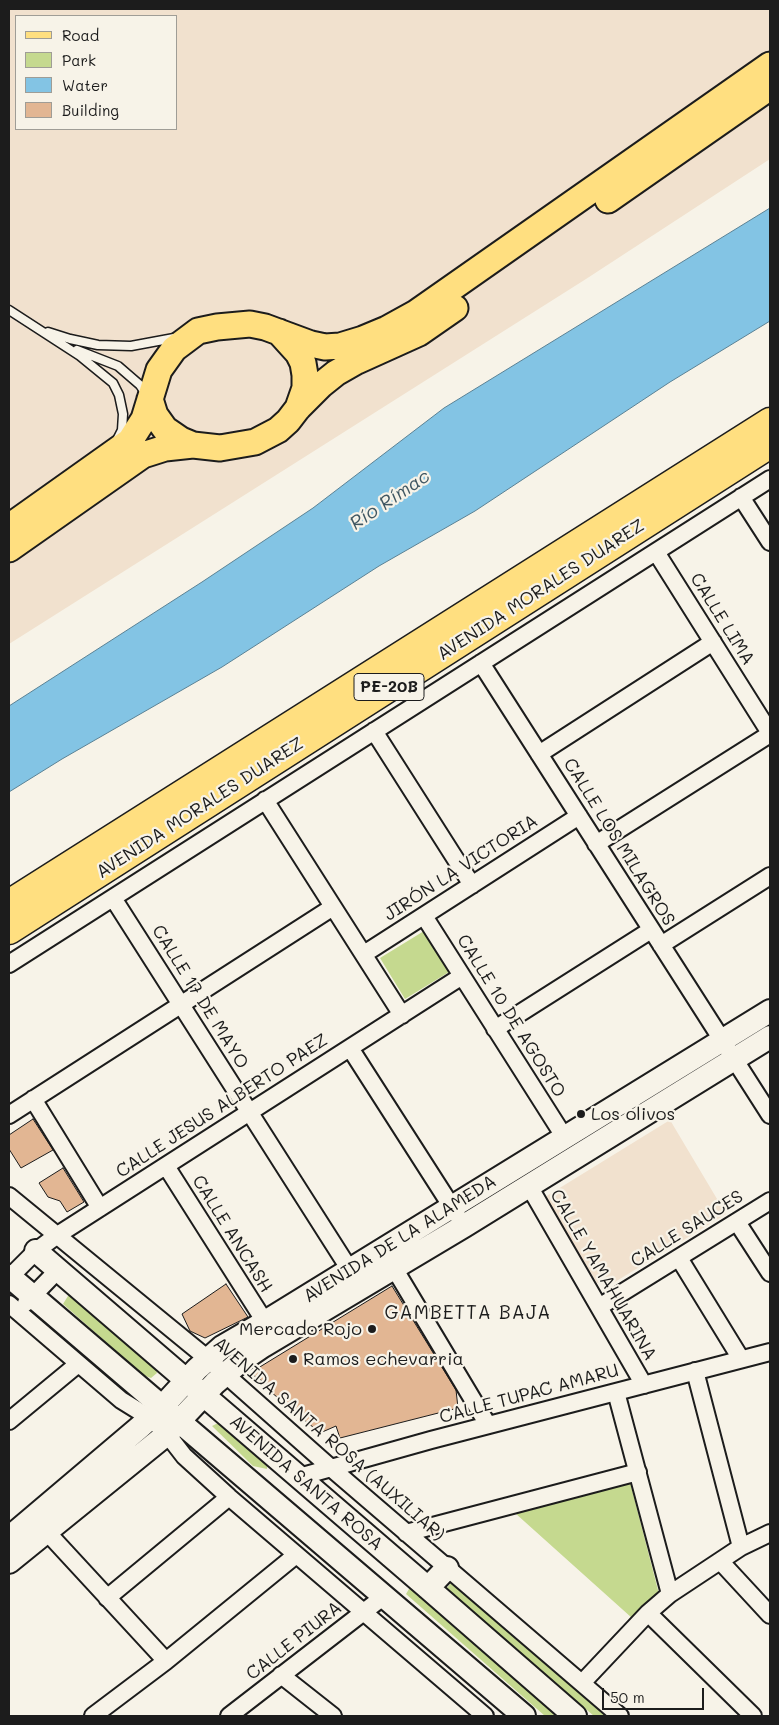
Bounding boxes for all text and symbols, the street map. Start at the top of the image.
legend [15,15,178,130]
text: Road [62,25,99,45]
text: Park [62,50,96,70]
text: Water [62,75,108,95]
text: Building [62,100,119,120]
water label: Río Rímac [346,465,434,535]
street label: AVENIDA MORALES DUAREZ [433,515,649,665]
street label: CALLE LIMA [685,569,759,669]
road number: PE-20B [354,674,424,700]
street label: AVENIDA MORALES DUAREZ [92,733,308,883]
street label: CALLE LOS MILAGROS [559,754,679,930]
street label: JIRÓN LA VICTORIA [380,810,542,926]
street label: CALLE 17 DE MAYO [147,921,253,1073]
street label: CALLE 10 DE AGOSTO [452,931,570,1101]
street label: CALLE JESUS ALBERTO PAEZ [112,1029,332,1183]
place label: Los olivos [591,1103,675,1125]
marker: Los olivos [575,1108,587,1120]
street label: CALLE ANCASH [187,1171,277,1297]
street label: AVENIDA DE LA ALAMEDA [300,1171,500,1307]
street label: CALLE YAMAHUARINA [545,1186,661,1364]
street label: CALLE SAUCES [627,1186,747,1272]
district label: GAMBETTA BAJA [383,1302,553,1324]
place label: Mercado Rojo [239,1318,362,1340]
marker: Mercado Rojo [366,1323,378,1335]
street label: AVENIDA SANTA ROSA (AUXILIAR) [209,1333,449,1545]
place label: Ramos echevarria [303,1348,464,1370]
marker: Ramos echevarria [287,1353,299,1365]
street label: CALLE TUPAC AMARU [437,1360,621,1428]
street label: AVENIDA SANTA ROSA [225,1411,387,1555]
street label: CALLE PIURA [242,1597,346,1685]
scale bar [604,1678,706,1710]
text: 50 m [610,1687,645,1707]

